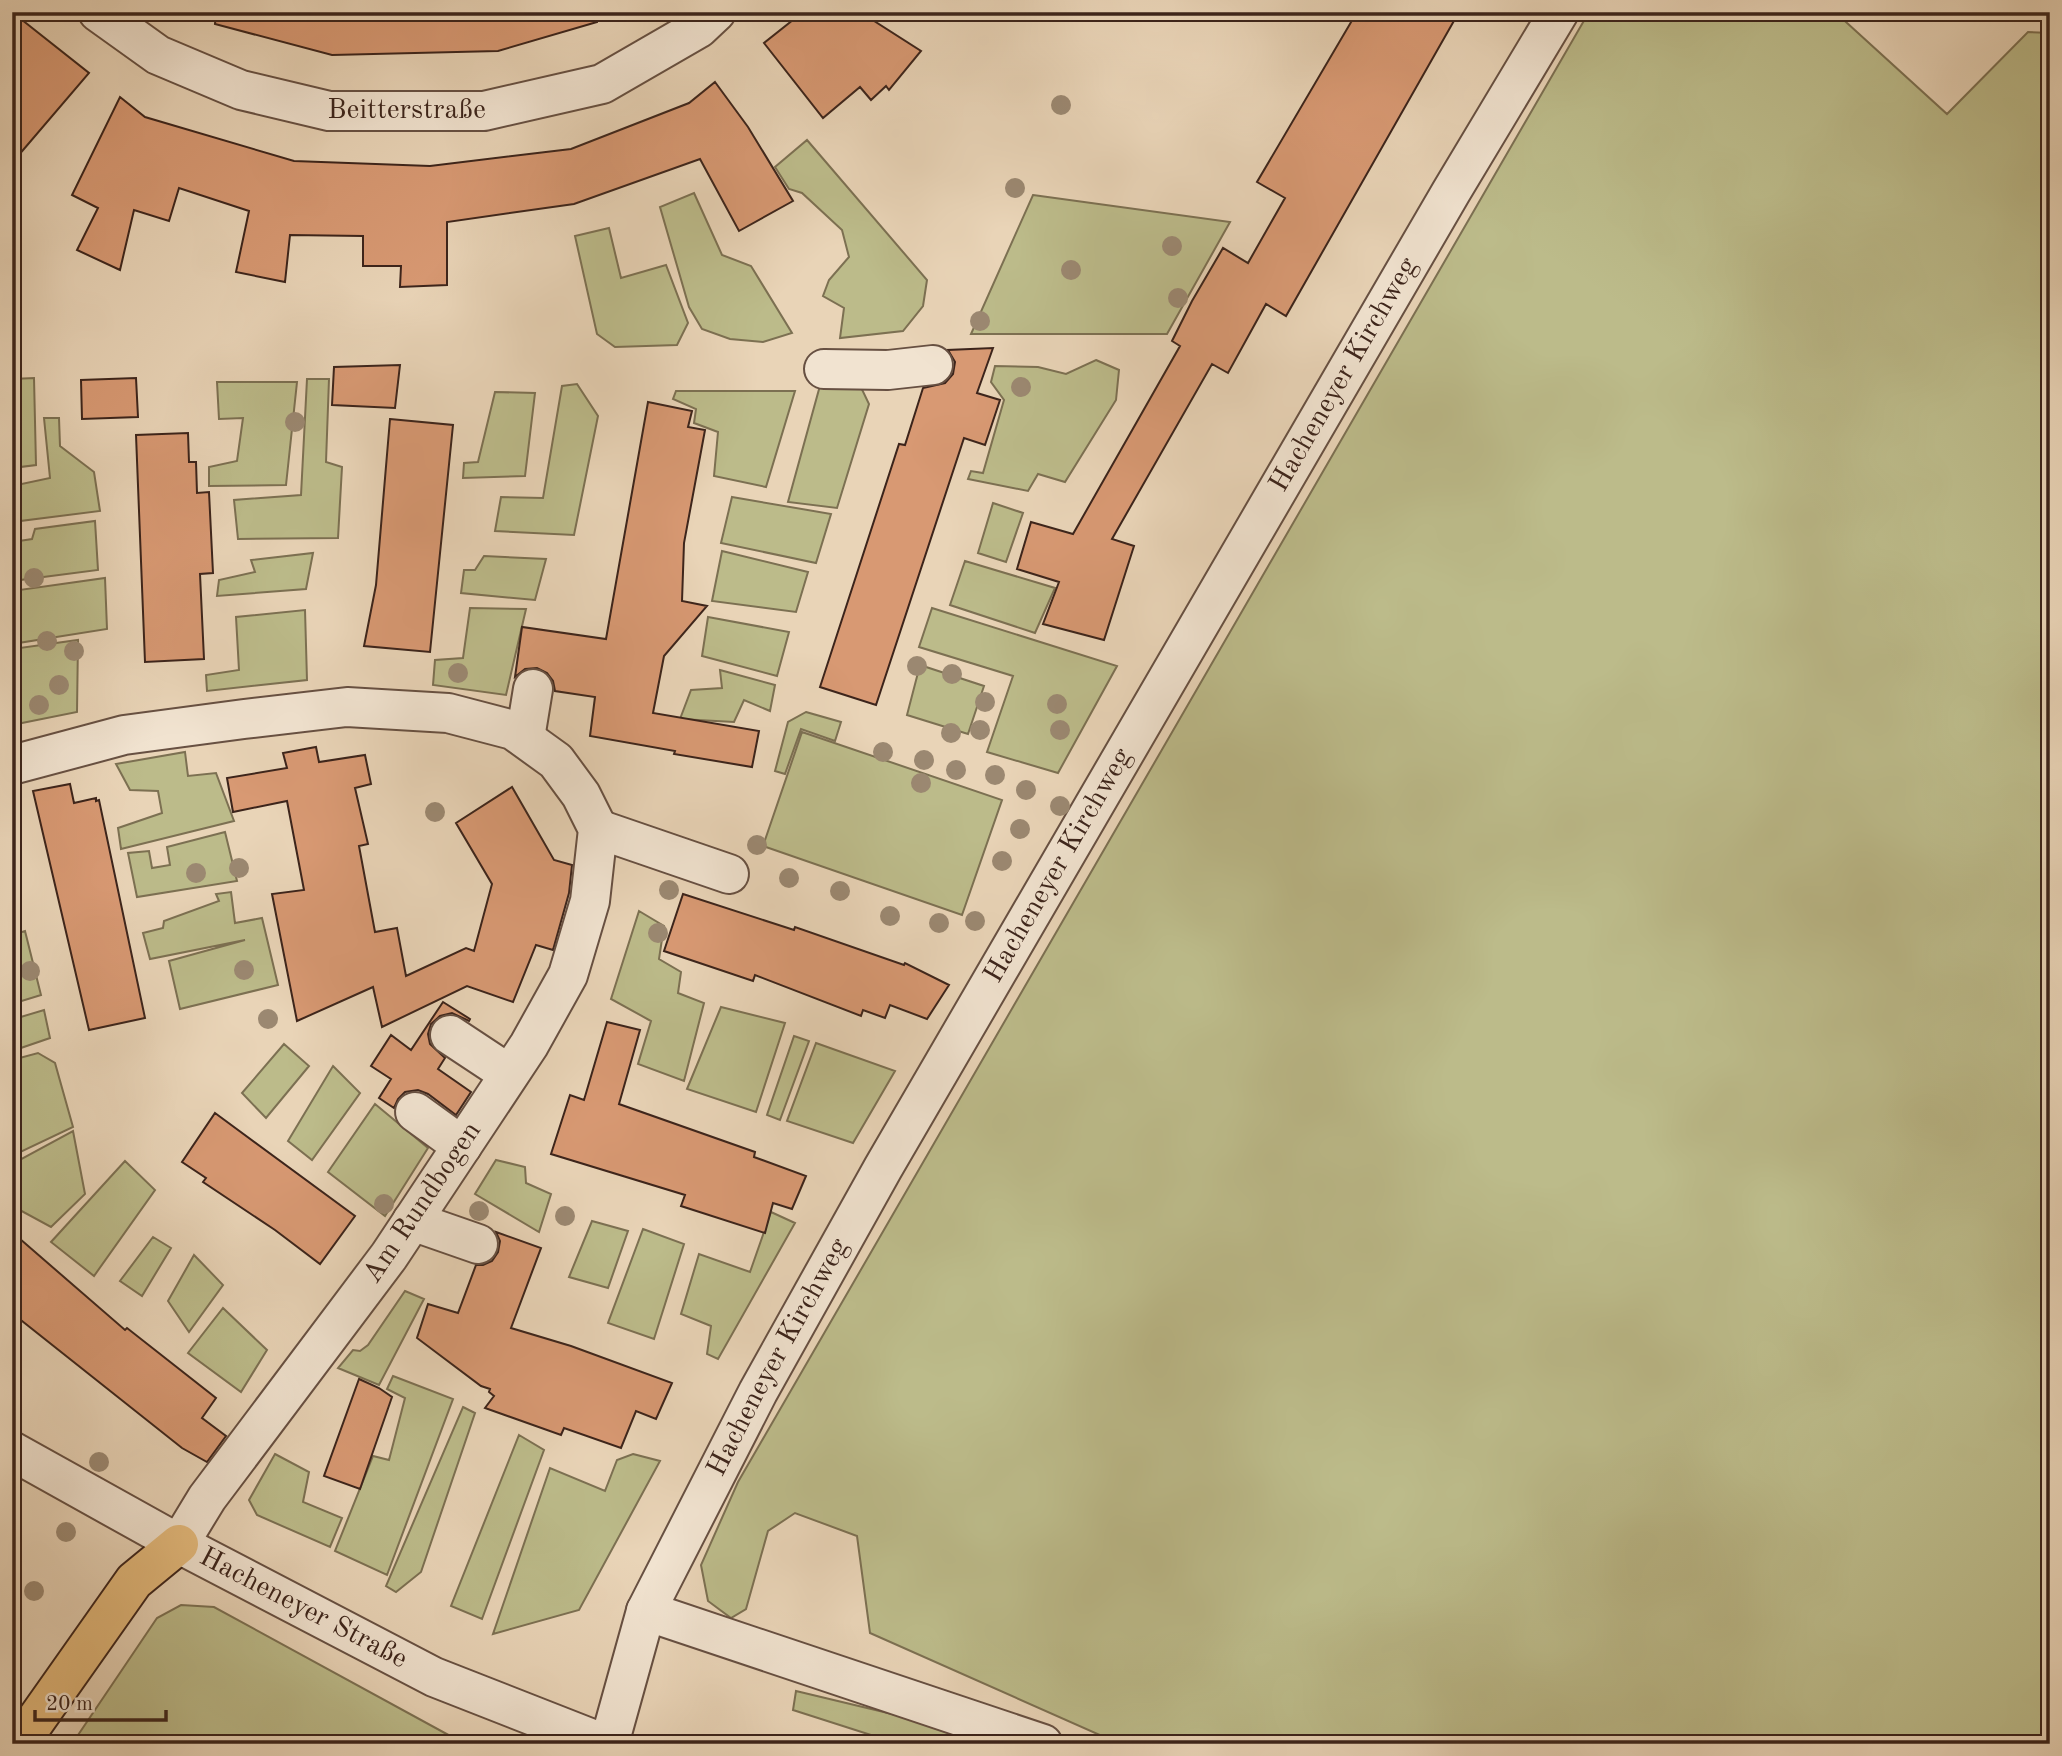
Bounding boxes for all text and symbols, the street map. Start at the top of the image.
street label: Beitterstraße [327,97,486,125]
street label: Hacheneyer Kirchweg [1265,253,1423,497]
street label: Hacheneyer Kirchweg [980,744,1138,988]
street label: Am Rundbogen [359,1117,487,1289]
street label: Hacheneyer Kirchweg [703,1234,855,1481]
street label: Hacheneyer Straße [194,1543,411,1674]
scale bar [35,1679,166,1723]
text: 20 m [46,1694,93,1715]

